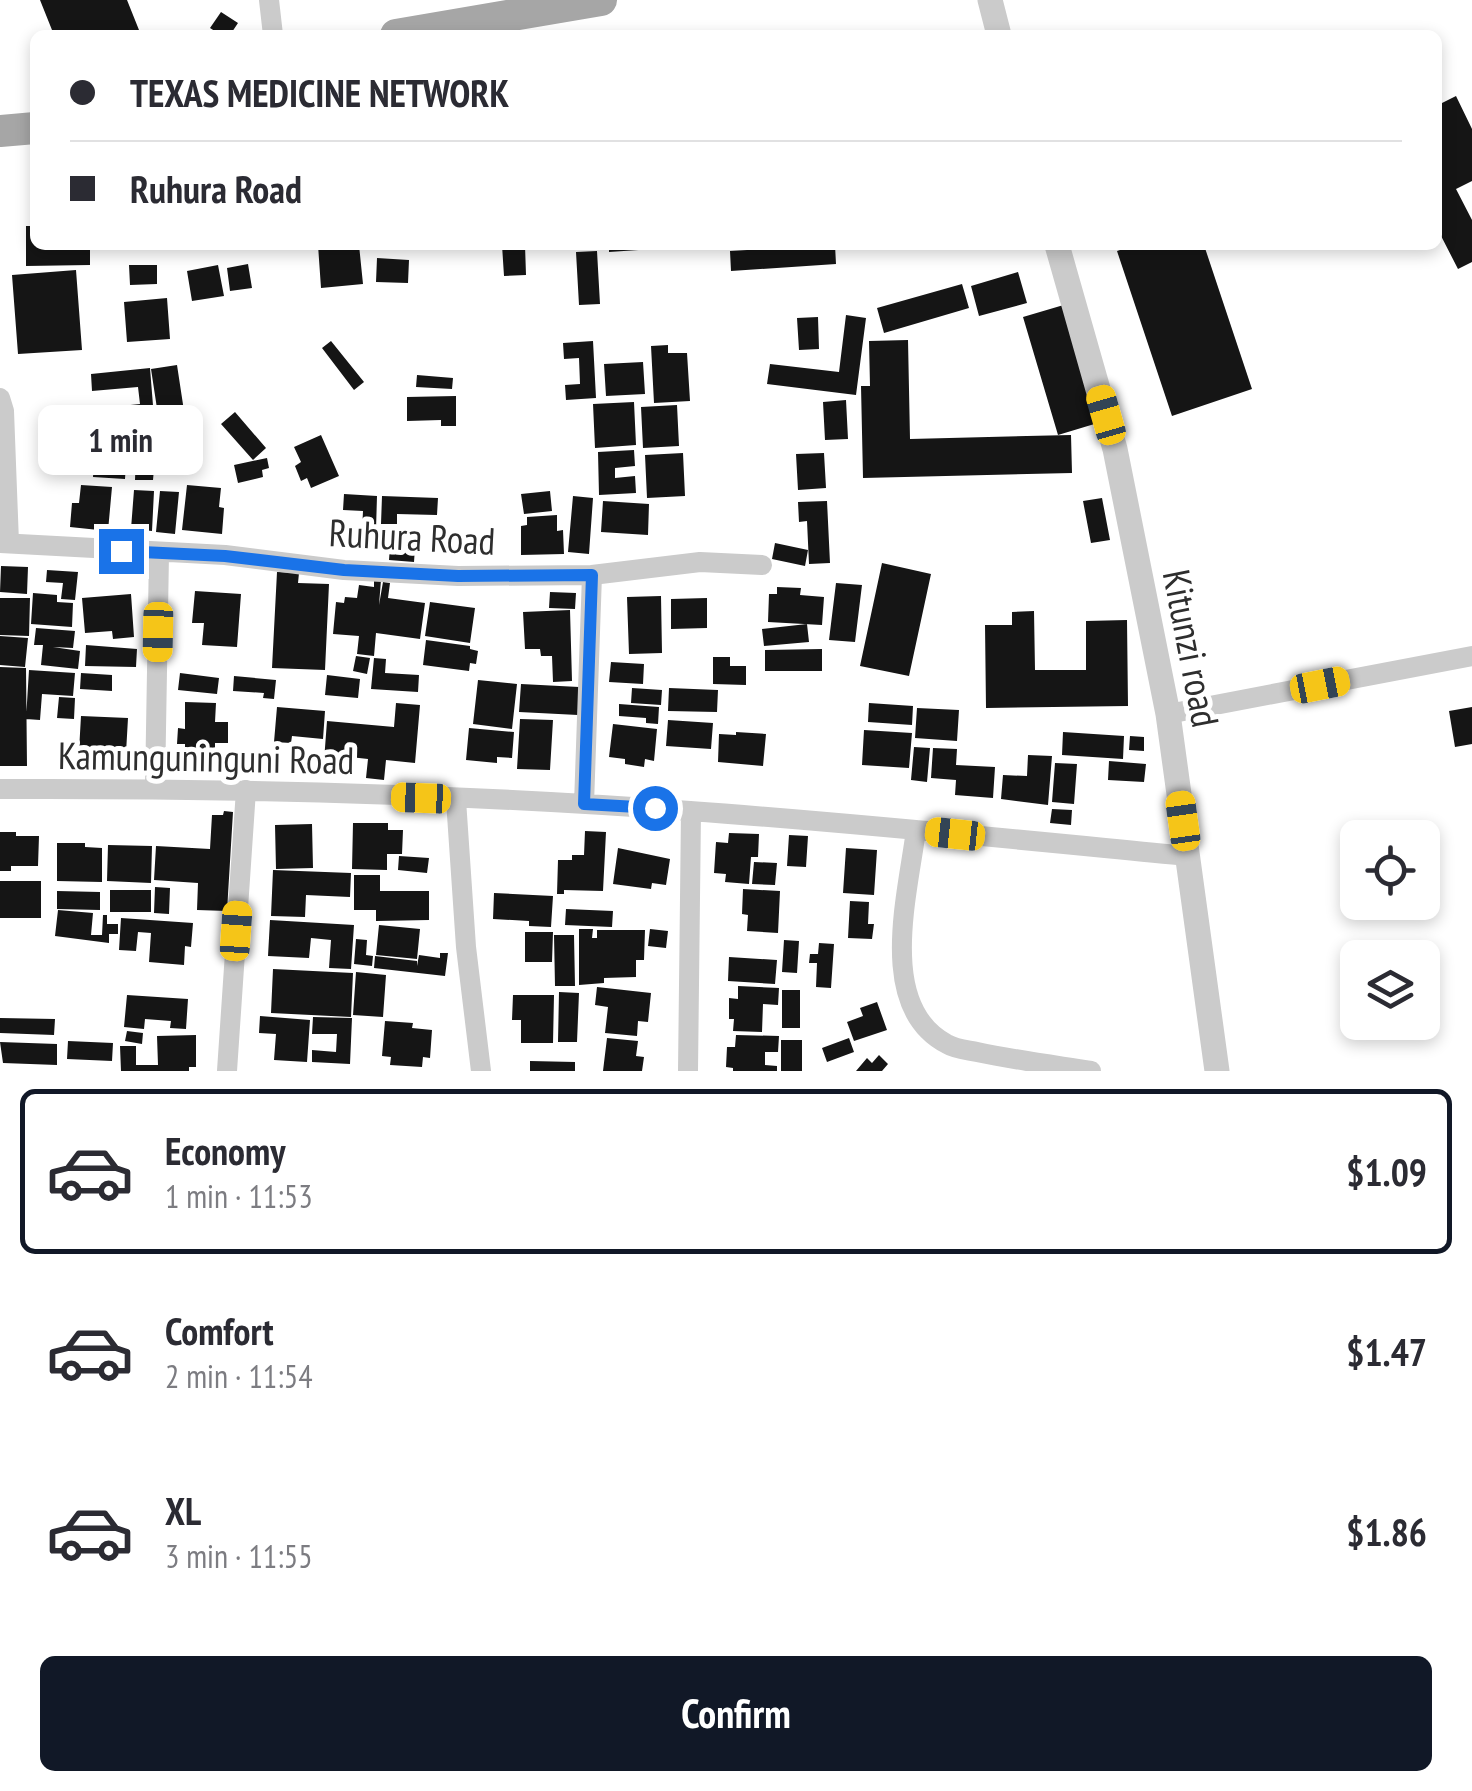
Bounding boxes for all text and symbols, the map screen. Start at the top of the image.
text: TEXAS MEDICINE NETWORK [130,68,509,117]
text: Ruhura Road [130,164,302,213]
car [1083,382,1129,448]
callout: 1 min [38,406,204,476]
text: 1 min [88,419,153,461]
street label: Ruhura Road [328,507,496,565]
route end [99,529,144,574]
street label: Kitunzi road [1153,565,1231,731]
car [142,602,174,662]
car [1288,665,1352,705]
street label: Kamunguninguni Road [57,730,355,784]
car [390,782,452,814]
route start [633,786,678,831]
car [1164,789,1202,853]
car [924,816,986,852]
map controls [1340,820,1440,1040]
button: locate [1340,820,1440,920]
car [219,900,253,962]
button: layers [1340,940,1440,1040]
text: Economy [165,1126,285,1175]
icon: car [45,1127,135,1217]
text: $1.09 [1346,1147,1427,1196]
text: 1 min · 11:53 [165,1175,313,1217]
text: Comfort [165,1306,274,1355]
icon: car [45,1307,135,1397]
text: $1.47 [1346,1327,1427,1376]
text: 2 min · 11:54 [165,1355,313,1397]
text: XL [165,1486,201,1535]
icon: car [45,1487,135,1577]
text: $1.86 [1346,1507,1427,1556]
text: 3 min · 11:55 [165,1535,313,1577]
button: Confirm [40,1656,1432,1771]

